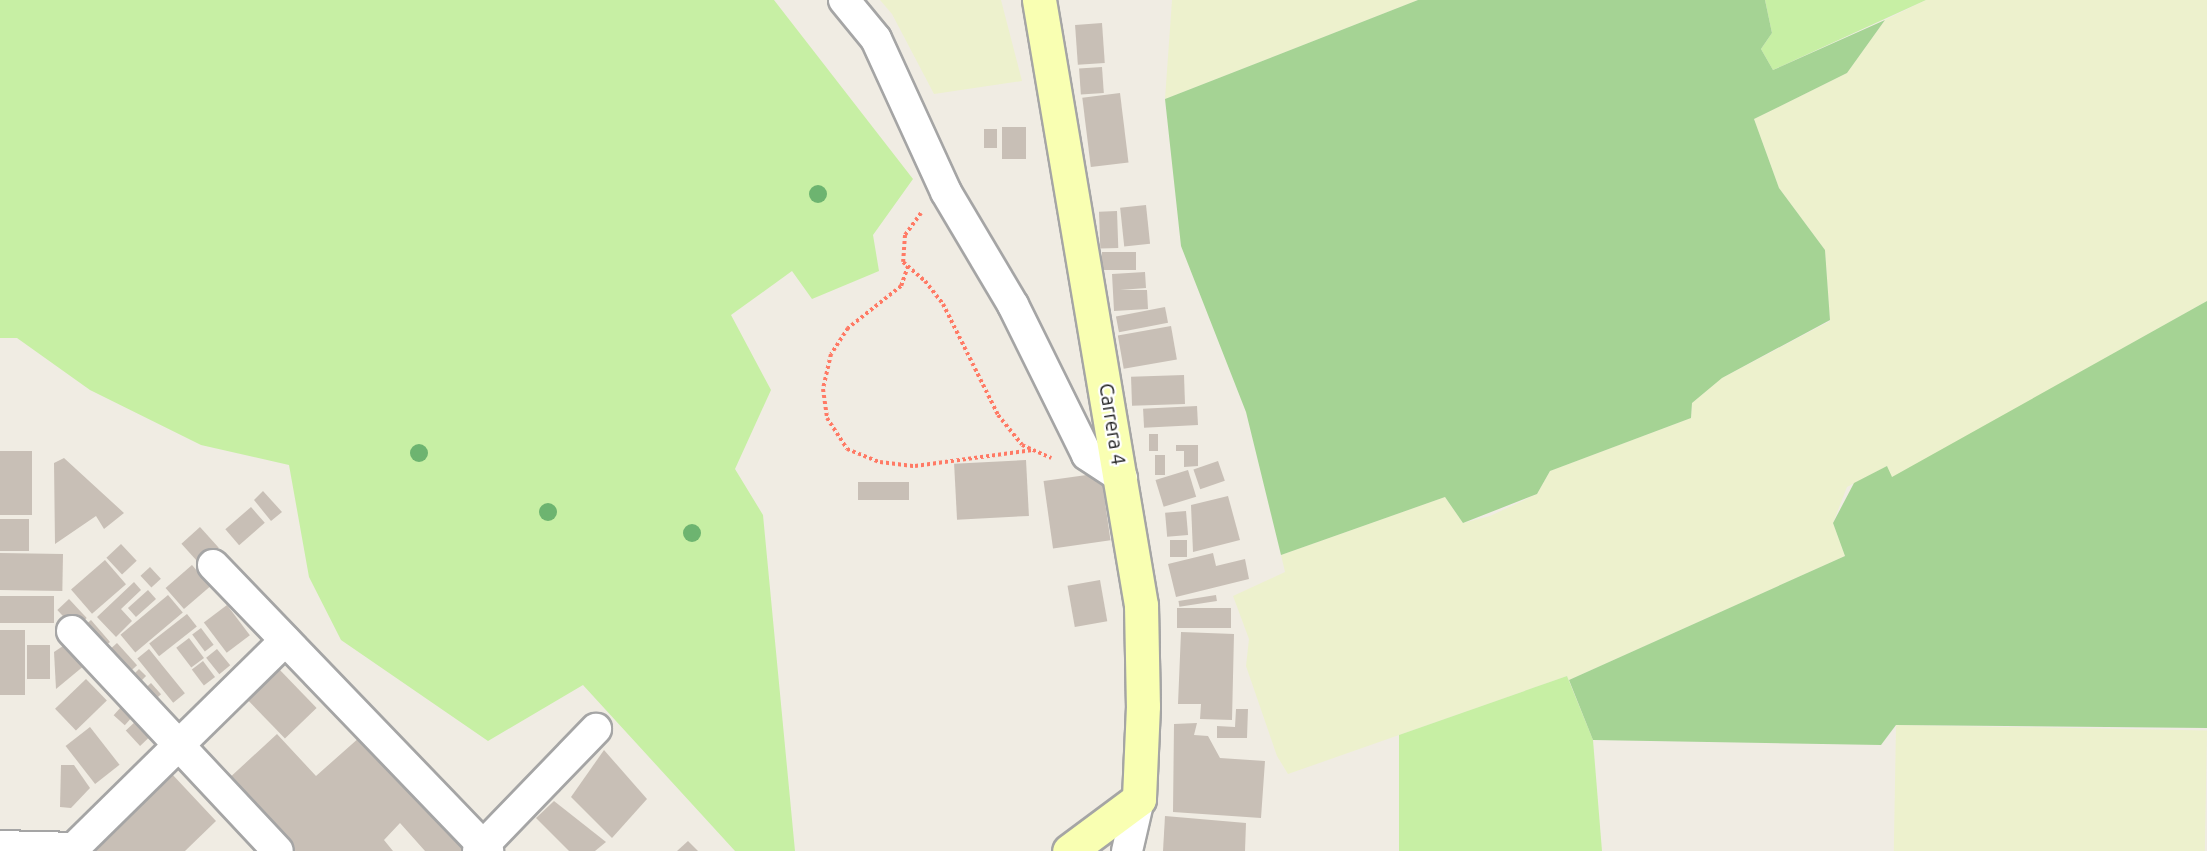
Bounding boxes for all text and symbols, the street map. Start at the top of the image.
street label: Carrera 4 [1095,381,1131,467]

